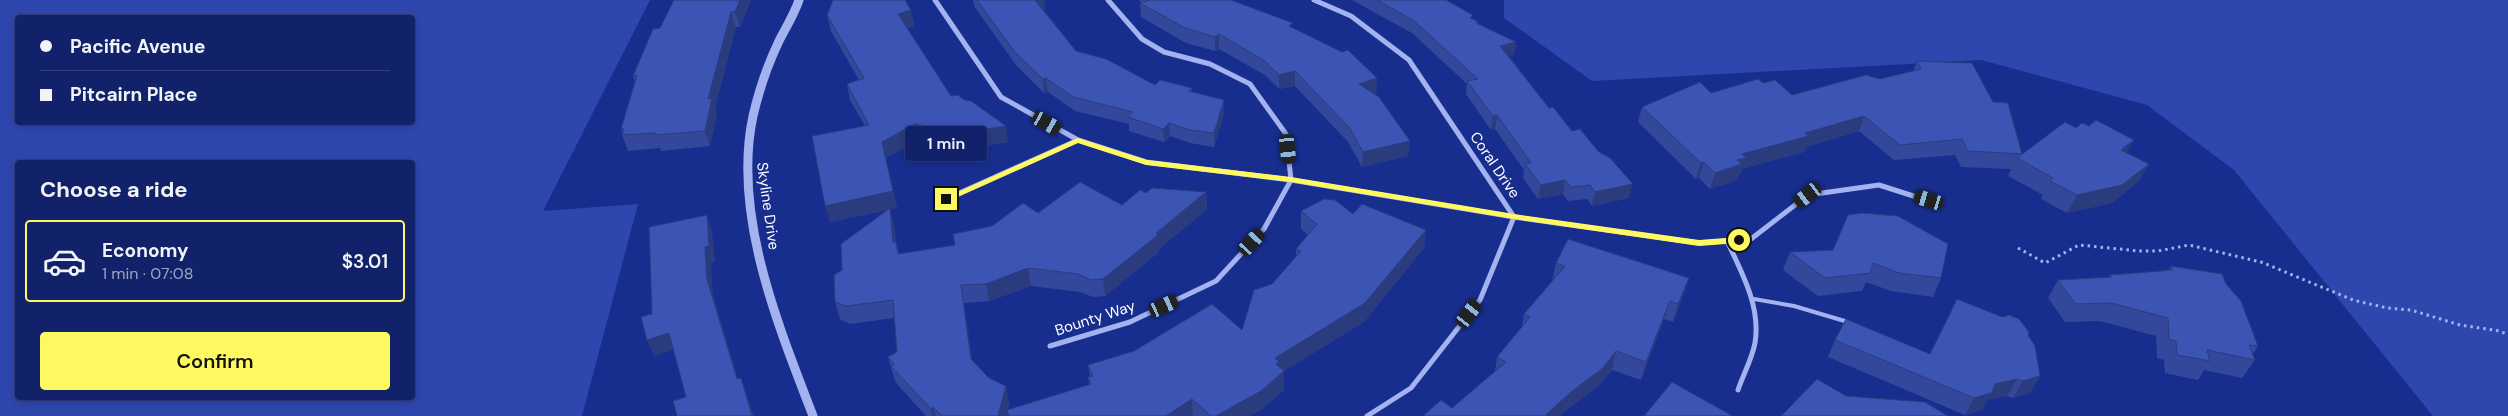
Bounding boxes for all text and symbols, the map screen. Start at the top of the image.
text: Pacific Avenue [70,34,206,59]
text: Pitcairn Place [70,82,198,107]
car [1030,109,1063,137]
callout: 1 min [905,126,987,162]
street label: Coral Drive [1465,128,1525,202]
text: 1 min [927,133,965,154]
car [1278,133,1297,165]
street label: Skyline Drive [752,161,784,251]
text: Choose a ride [40,175,188,204]
car [1791,180,1824,210]
route end [935,188,957,210]
car [1912,188,1945,212]
car [1236,226,1267,258]
route start [1728,229,1750,251]
text: Economy [102,238,189,263]
icon: car [42,239,87,284]
text: $3.01 [342,249,388,274]
text: 1 min · 07:08 [102,263,193,284]
car [1147,293,1180,319]
street label: Bounty Way [1052,295,1138,340]
car [1453,298,1484,330]
button: Confirm [40,332,390,390]

